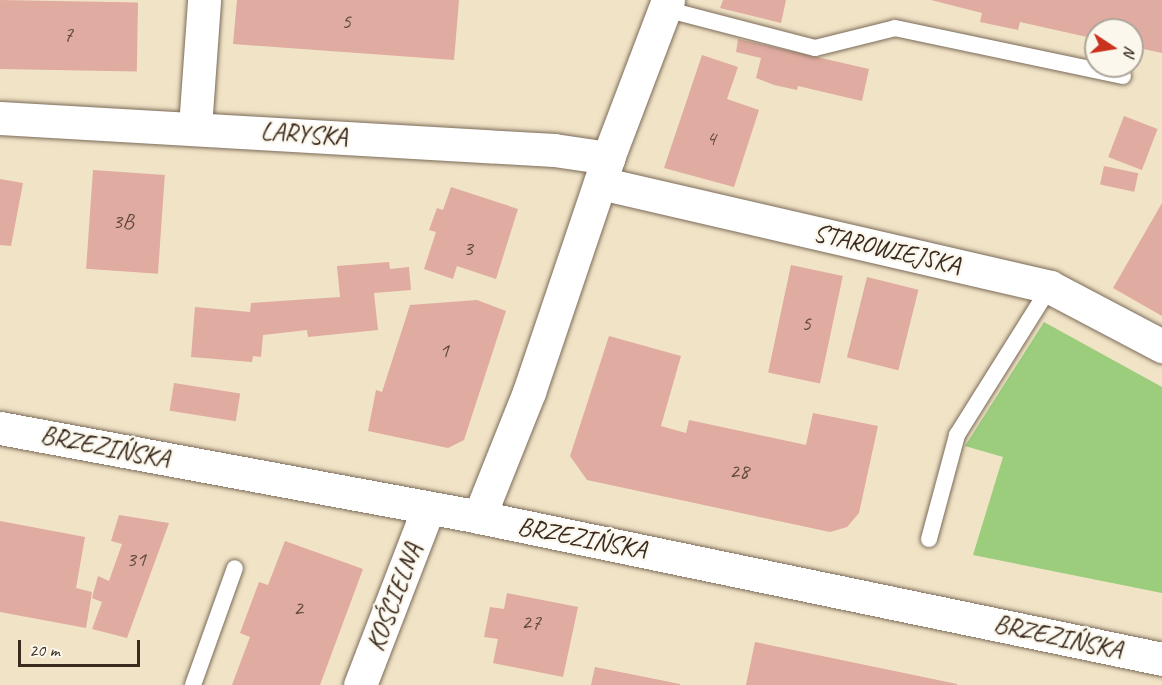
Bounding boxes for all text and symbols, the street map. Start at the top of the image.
house number: 5 [341,9,351,35]
north arrow [1084,18,1144,78]
house number: 7 [63,22,73,48]
text: N [1119,44,1140,58]
street label: LARYSKA [260,115,348,153]
house number: 4 [706,126,716,152]
house number: 3B [112,209,134,235]
street label: STAROWIEJSKA [810,217,964,281]
house number: 3 [463,236,473,262]
house number: 5 [801,311,811,337]
house number: 1 [439,338,449,364]
street label: BRZEZIŃSKA [38,419,172,475]
house number: 28 [729,459,749,485]
street label: BRZEZIŃSKA [515,510,649,566]
street label: KOŚCIELNA [359,539,429,655]
house number: 31 [126,547,146,573]
house number: 2 [293,596,303,622]
street label: BRZEZIŃSKA [991,608,1125,666]
house number: 27 [521,610,541,636]
scale bar [21,628,142,666]
text: 20 m [29,639,60,661]

